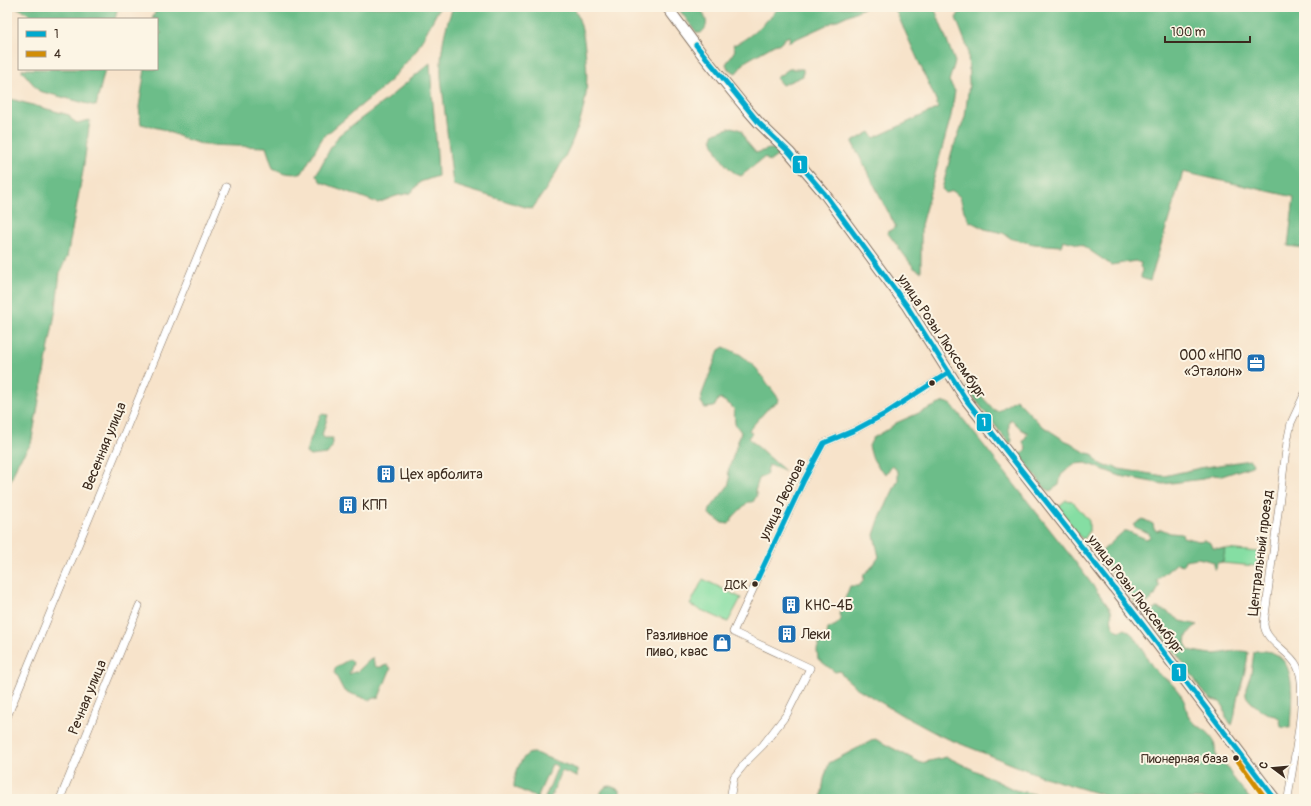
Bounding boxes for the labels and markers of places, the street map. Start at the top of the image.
place label: ООО «НПО «Эталон» [1179,347,1242,380]
office icon: ООО «НПО «Эталон» [1245,352,1267,374]
unlabelled marker [927,378,937,388]
building icon: Цех арболита [375,463,397,485]
place label: Цех арболита [400,466,483,483]
building icon: КПП [337,494,359,516]
place label: КПП [362,497,387,514]
place label: ДСК [724,577,748,593]
marker: ДСК [750,579,760,589]
building icon: КНС-4Б [780,594,802,616]
place label: КНС-4Б [805,597,853,614]
building icon: Леки [776,623,798,645]
place label: Леки [800,626,830,643]
place label: Разливное пиво, квас [646,627,708,660]
shop icon: Разливное пиво, квас [711,632,733,654]
place label: Пионерная база [1141,751,1228,767]
marker: Пионерная база [1231,753,1241,763]

